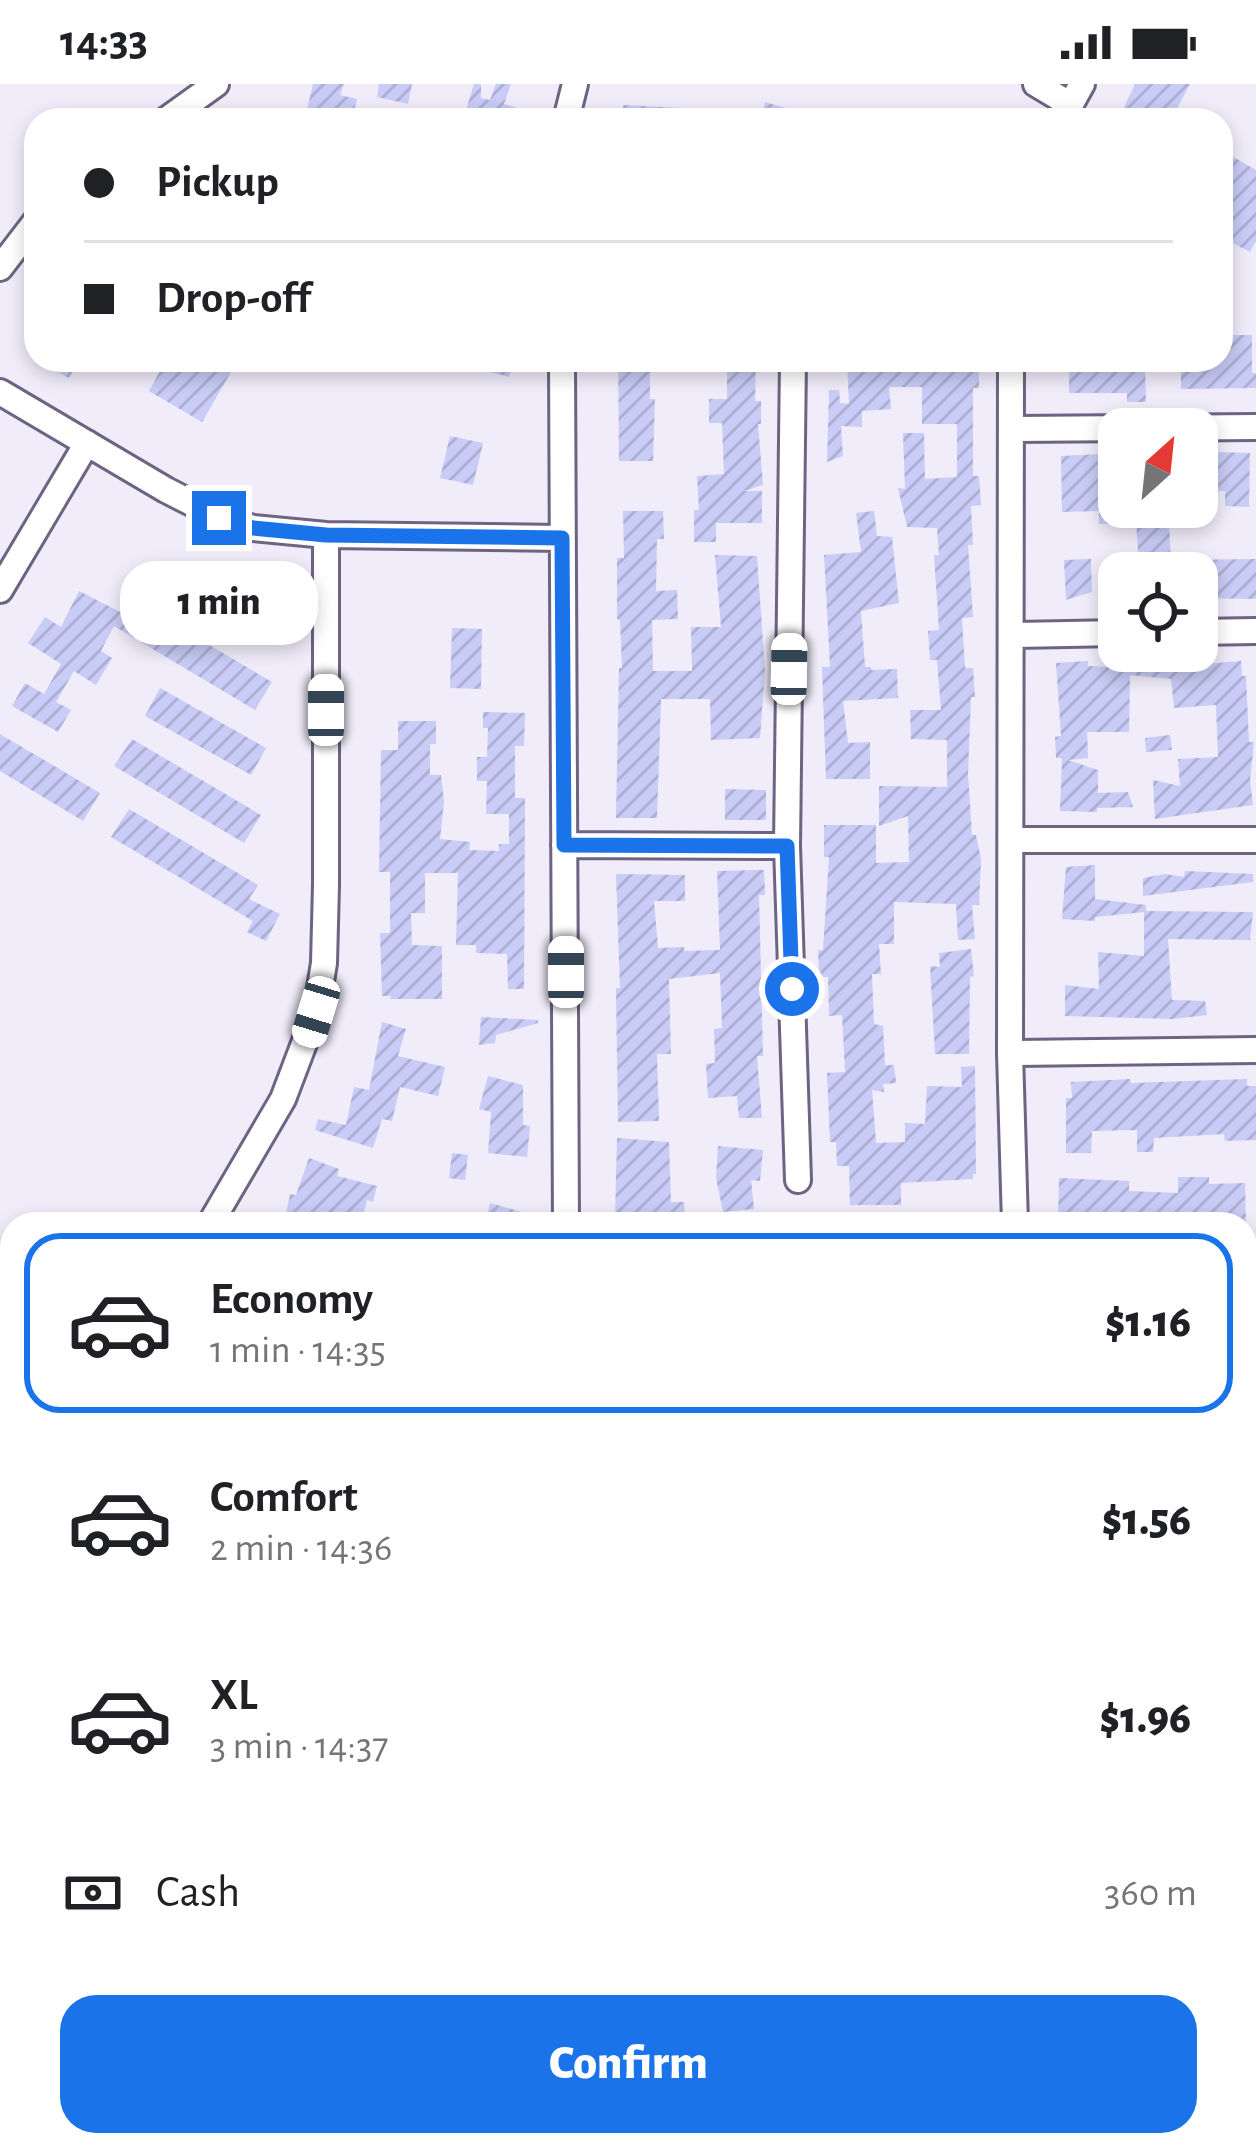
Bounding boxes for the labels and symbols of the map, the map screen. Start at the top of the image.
north arrow [1098,408,1218,528]
route end [192,491,246,545]
callout: 1 min [120,560,318,644]
car [770,633,808,705]
car [308,674,344,746]
car [548,936,584,1008]
route start [765,962,819,1016]
car [288,972,344,1052]

